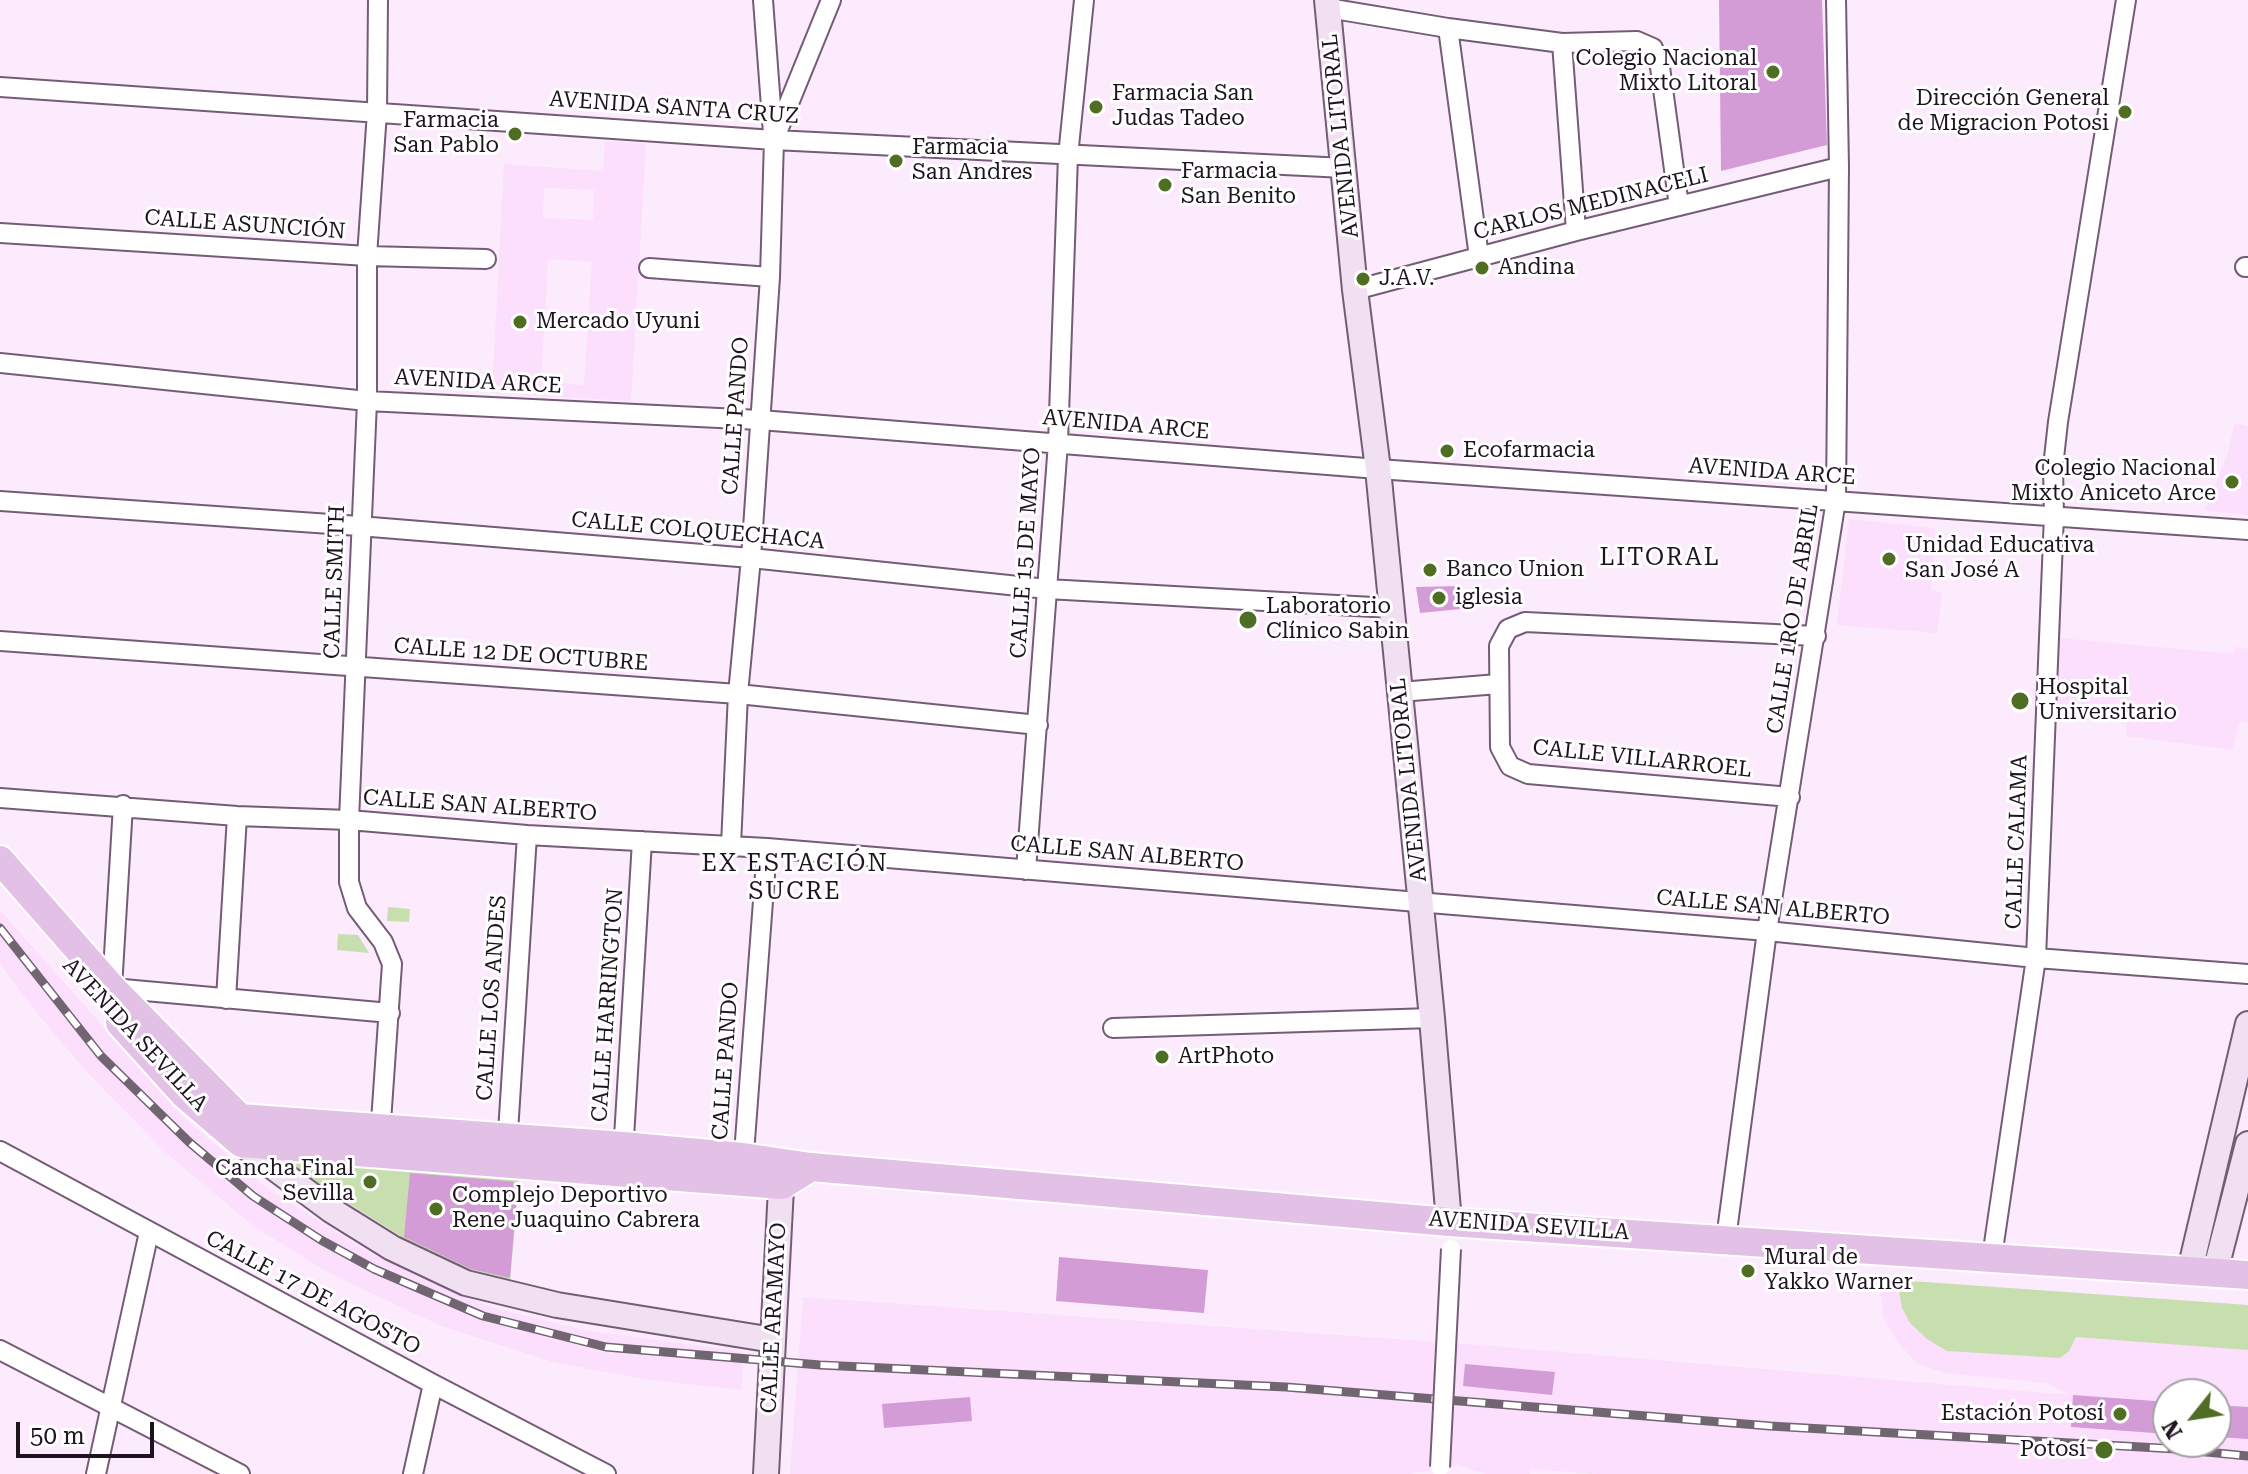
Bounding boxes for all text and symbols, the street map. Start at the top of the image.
street label: AVENIDA LITORAL [1317,33,1365,239]
place label: Colegio Nacional Mixto Litoral [1576,46,1757,98]
marker: Colegio Nacional Mixto Litoral [1764,63,1782,81]
place label: Farmacia San Judas Tadeo [1112,81,1254,132]
street label: AVENIDA SANTA CRUZ [548,86,800,130]
place label: Dirección General de Migracion Potosi [1898,86,2109,138]
marker: Farmacia San Judas Tadeo [1087,98,1105,116]
marker: Dirección General de Migracion Potosi [2116,103,2134,121]
place label: Farmacia San Pablo [394,108,499,160]
marker: Farmacia San Pablo [506,125,524,143]
place label: Farmacia San Andres [912,135,1033,186]
marker: Farmacia San Andres [887,152,905,170]
place label: Farmacia San Benito [1181,159,1296,210]
street label: CARLOS MEDINACELI [1471,162,1711,246]
marker: Farmacia San Benito [1156,176,1174,194]
street label: CALLE ASUNCIÓN [143,205,347,245]
place label: Andina [1498,255,1575,281]
marker: Andina [1473,259,1491,277]
place label: J.A.V. [1379,266,1435,292]
marker: J.A.V. [1354,270,1372,288]
place label: Mercado Uyuni [536,309,700,335]
marker: Mercado Uyuni [511,313,529,331]
street label: CALLE PANDO [717,336,755,496]
street label: AVENIDA ARCE [394,364,562,400]
street label: AVENIDA ARCE [1042,405,1210,445]
place label: Ecofarmacia [1463,438,1595,464]
marker: Ecofarmacia [1438,442,1456,460]
street label: CALLE 15 DE MAYO [1005,446,1047,660]
street label: AVENIDA ARCE [1688,453,1856,491]
place label: Colegio Nacional Mixto Aniceto Arce [2011,456,2216,508]
marker: Colegio Nacional Mixto Aniceto Arce [2223,473,2241,491]
street label: CALLE 1RO DE ABRIL [1762,502,1824,736]
street label: CALLE SMITH [319,505,351,659]
street label: CALLE COLQUECHACA [570,507,826,555]
place label: Unidad Educativa San José A [1905,533,2094,584]
district label: LITORAL [1599,544,1721,572]
marker: Unidad Educativa San José A [1880,550,1898,568]
place label: Banco Union [1446,557,1584,583]
marker: Banco Union [1421,561,1439,579]
place label: iglesia [1455,585,1523,611]
marker: iglesia [1430,589,1448,607]
place label: Laboratorio Clínico Sabin [1266,594,1409,646]
marker: Laboratorio Clínico Sabin [1237,609,1259,631]
street label: CALLE 12 DE OCTUBRE [393,633,649,677]
place label: Hospital Universitario [2038,675,2177,726]
street label: AVENIDA LITORAL [1385,677,1433,883]
marker: Hospital Universitario [2009,690,2031,712]
street label: CALLE VILLARROEL [1531,734,1753,784]
street label: CALLE CALAMA [2001,754,2033,930]
street label: CALLE SAN ALBERTO [362,785,598,827]
street label: CALLE SAN ALBERTO [1009,831,1245,877]
district label: EX ESTACIÓN SUCRE [701,850,889,906]
street label: CALLE SAN ALBERTO [1655,885,1891,931]
street label: CALLE HARRINGTON [587,887,629,1123]
street label: CALLE LOS ANDES [472,894,512,1102]
street label: AVENIDA SEVILLA [57,953,213,1117]
street label: CALLE PANDO [707,981,745,1141]
place label: ArtPhoto [1178,1044,1274,1070]
marker: ArtPhoto [1153,1048,1171,1066]
place label: Cancha Final Sevilla [215,1156,354,1208]
marker: Cancha Final Sevilla [361,1173,379,1191]
place label: Complejo Deportivo Rene Juaquino Cabrera [452,1183,700,1234]
marker: Complejo Deportivo Rene Juaquino Cabrera [427,1200,445,1218]
street label: AVENIDA SEVILLA [1428,1206,1630,1246]
street label: CALLE ARAMAYO [756,1222,792,1414]
street label: CALLE 17 DE AGOSTO [201,1225,425,1361]
place label: Mural de Yakko Warner [1764,1245,1913,1296]
marker: Mural de Yakko Warner [1739,1262,1757,1280]
north arrow [2152,1378,2232,1458]
place label: Estación Potosí [1941,1401,2104,1427]
marker: Estación Potosí [2111,1405,2129,1423]
scale bar [20,1406,158,1456]
text: N [2157,1416,2188,1443]
text: 50 m [30,1422,85,1450]
place label: Potosí [2020,1437,2086,1463]
marker: Potosí [2093,1439,2115,1461]

